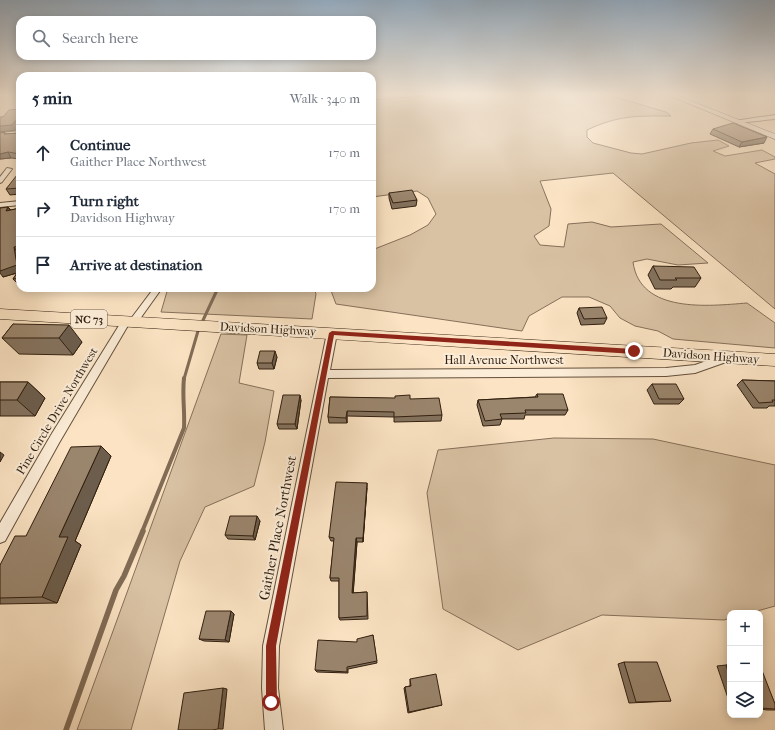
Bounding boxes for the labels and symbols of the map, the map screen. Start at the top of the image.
road number: NC 73 [71,310,107,328]
street label: Davidson Highway [219,319,317,339]
route end [625,342,643,360]
street label: Pine Circle Drive Northwest [13,344,101,477]
street label: Davidson Highway [662,346,760,366]
street label: Hall Avenue Northwest [444,353,565,367]
street label: Gaither Place Northwest [256,454,300,602]
route start [262,693,280,711]

